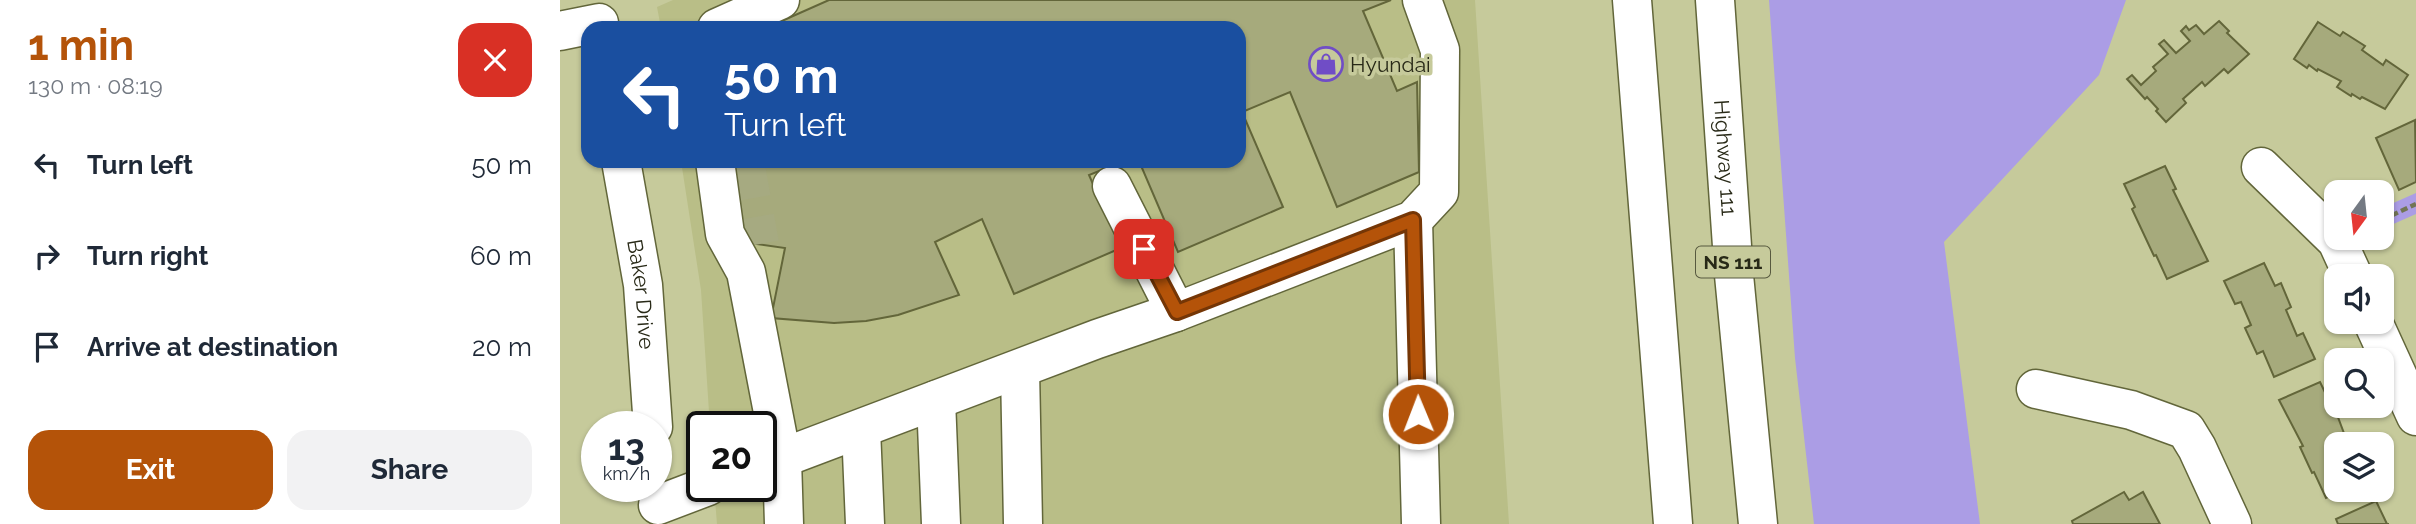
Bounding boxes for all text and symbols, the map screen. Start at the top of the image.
text: 1 min [28,21,134,70]
button: close [458,23,532,97]
shop icon: Hyundai [1307,45,1345,83]
text: 50 m [724,47,839,104]
icon: left [609,49,700,140]
place label: Hyundai [1350,52,1431,77]
text: 130 m · 08:19 [28,72,163,99]
street label: Highway 111 [1709,99,1742,216]
text: Turn left [724,106,846,143]
icon: left [28,146,66,184]
text: Turn left [87,150,193,180]
text: 50 m [471,150,532,180]
north arrow [2324,180,2394,250]
map controls [2324,180,2394,502]
pin [1114,219,1174,279]
icon: arrive [1125,230,1163,268]
icon: right [28,237,66,275]
street label: Baker Drive [623,237,660,350]
text: Turn right [87,241,208,271]
text: 60 m [470,241,532,271]
road number: NS 111 [1696,246,1770,278]
button: sound [2324,264,2394,334]
icon: arrive [28,328,66,366]
text: Arrive at destination [87,332,338,362]
text: 20 m [472,332,532,362]
button: search [2324,348,2394,418]
position arrow [1381,377,1455,451]
speed limit sign: 20 [686,411,777,502]
text: 13 [608,427,645,468]
button: Exit [28,430,273,510]
button: Share [287,430,532,510]
button: layers [2324,432,2394,502]
text: km/h [603,463,650,484]

